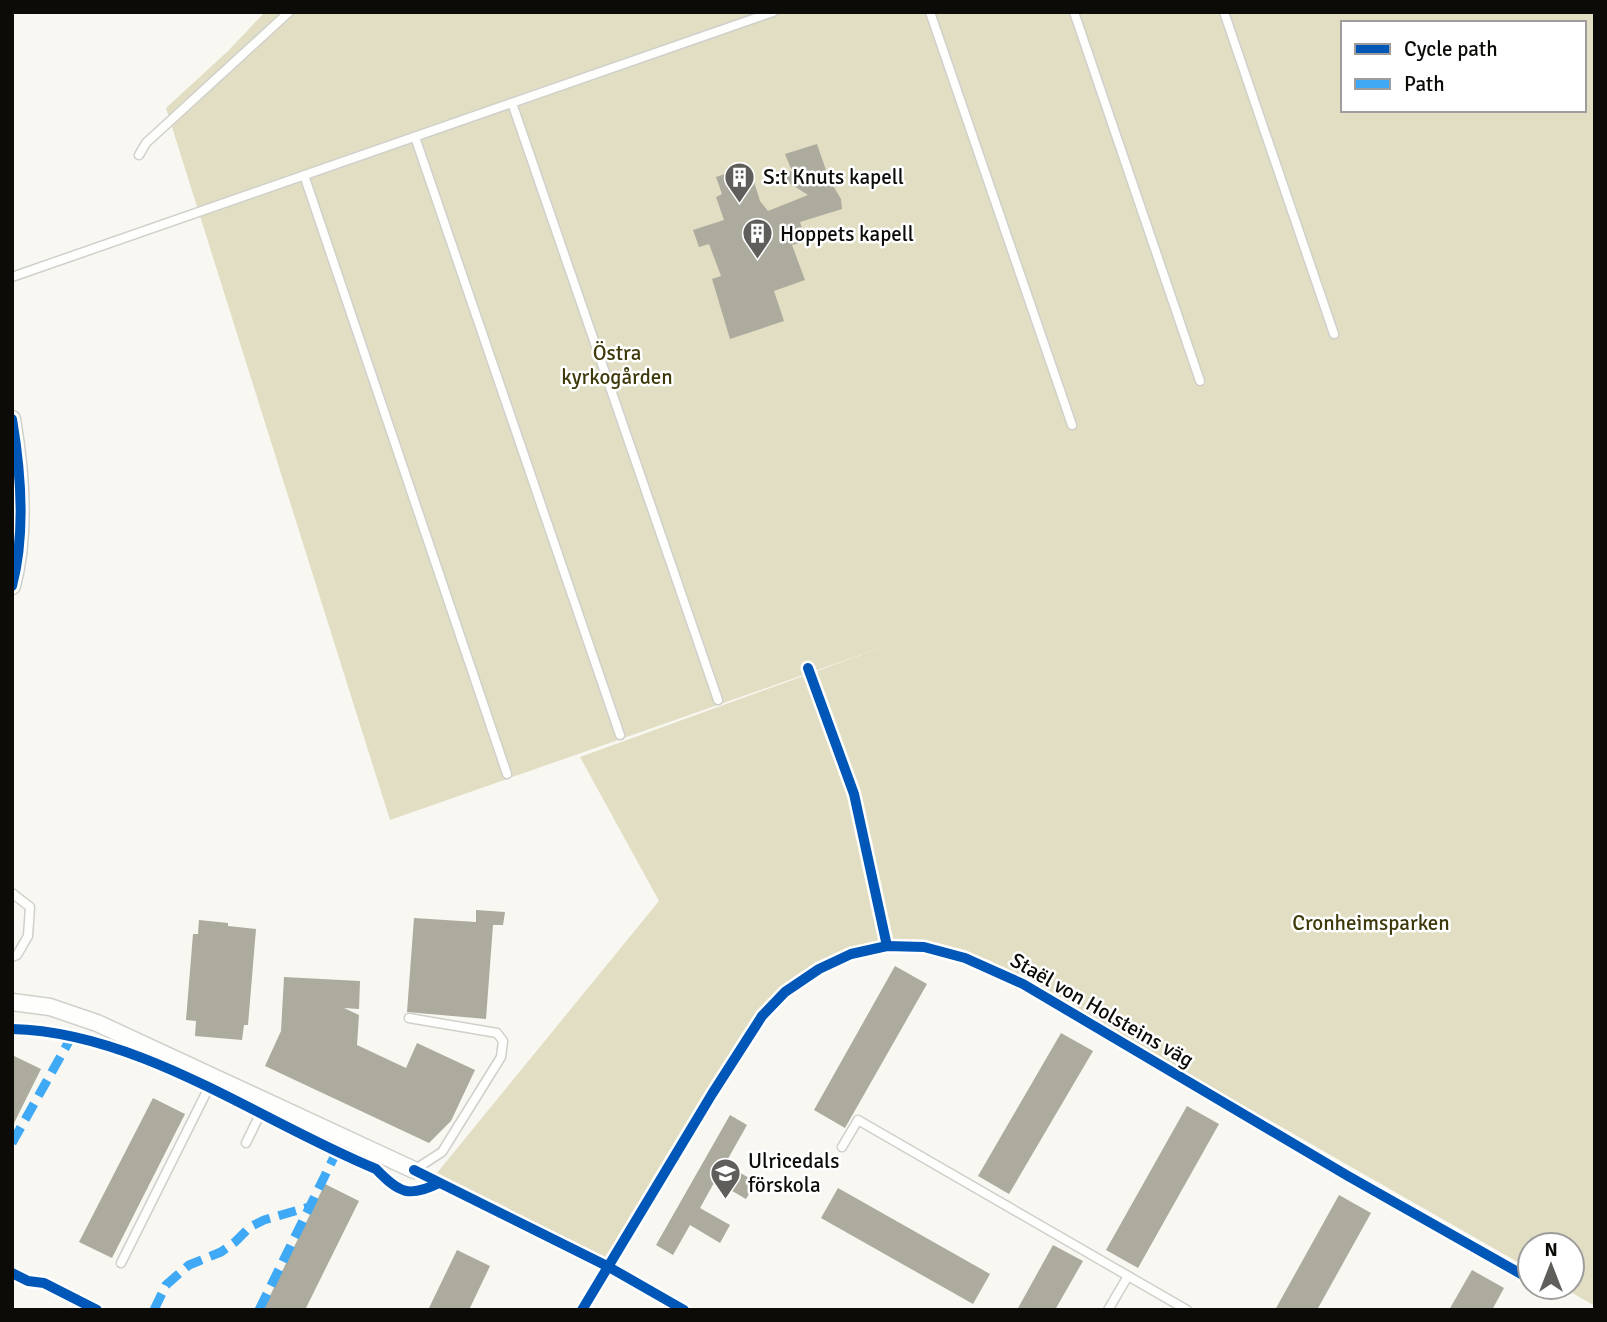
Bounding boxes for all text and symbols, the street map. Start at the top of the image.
legend [1341,21,1586,112]
text: Cycle path [1404,36,1498,62]
text: Path [1404,71,1445,97]
building icon: S:t Knuts kapell [723,160,757,204]
place label: S:t Knuts kapell [763,164,904,190]
building icon: Hoppets kapell [740,217,774,261]
place label: Hoppets kapell [780,221,914,247]
park label: Östra kyrkogården [561,340,673,390]
park label: Cronheimsparken [1292,910,1450,936]
street label: Staël von Holsteins väg [1006,947,1198,1073]
place label: Ulricedals förskola [748,1148,839,1198]
school or university icon: Ulricedals förskola [708,1156,742,1200]
north arrow [1516,1231,1586,1301]
text: N [1544,1238,1558,1262]

